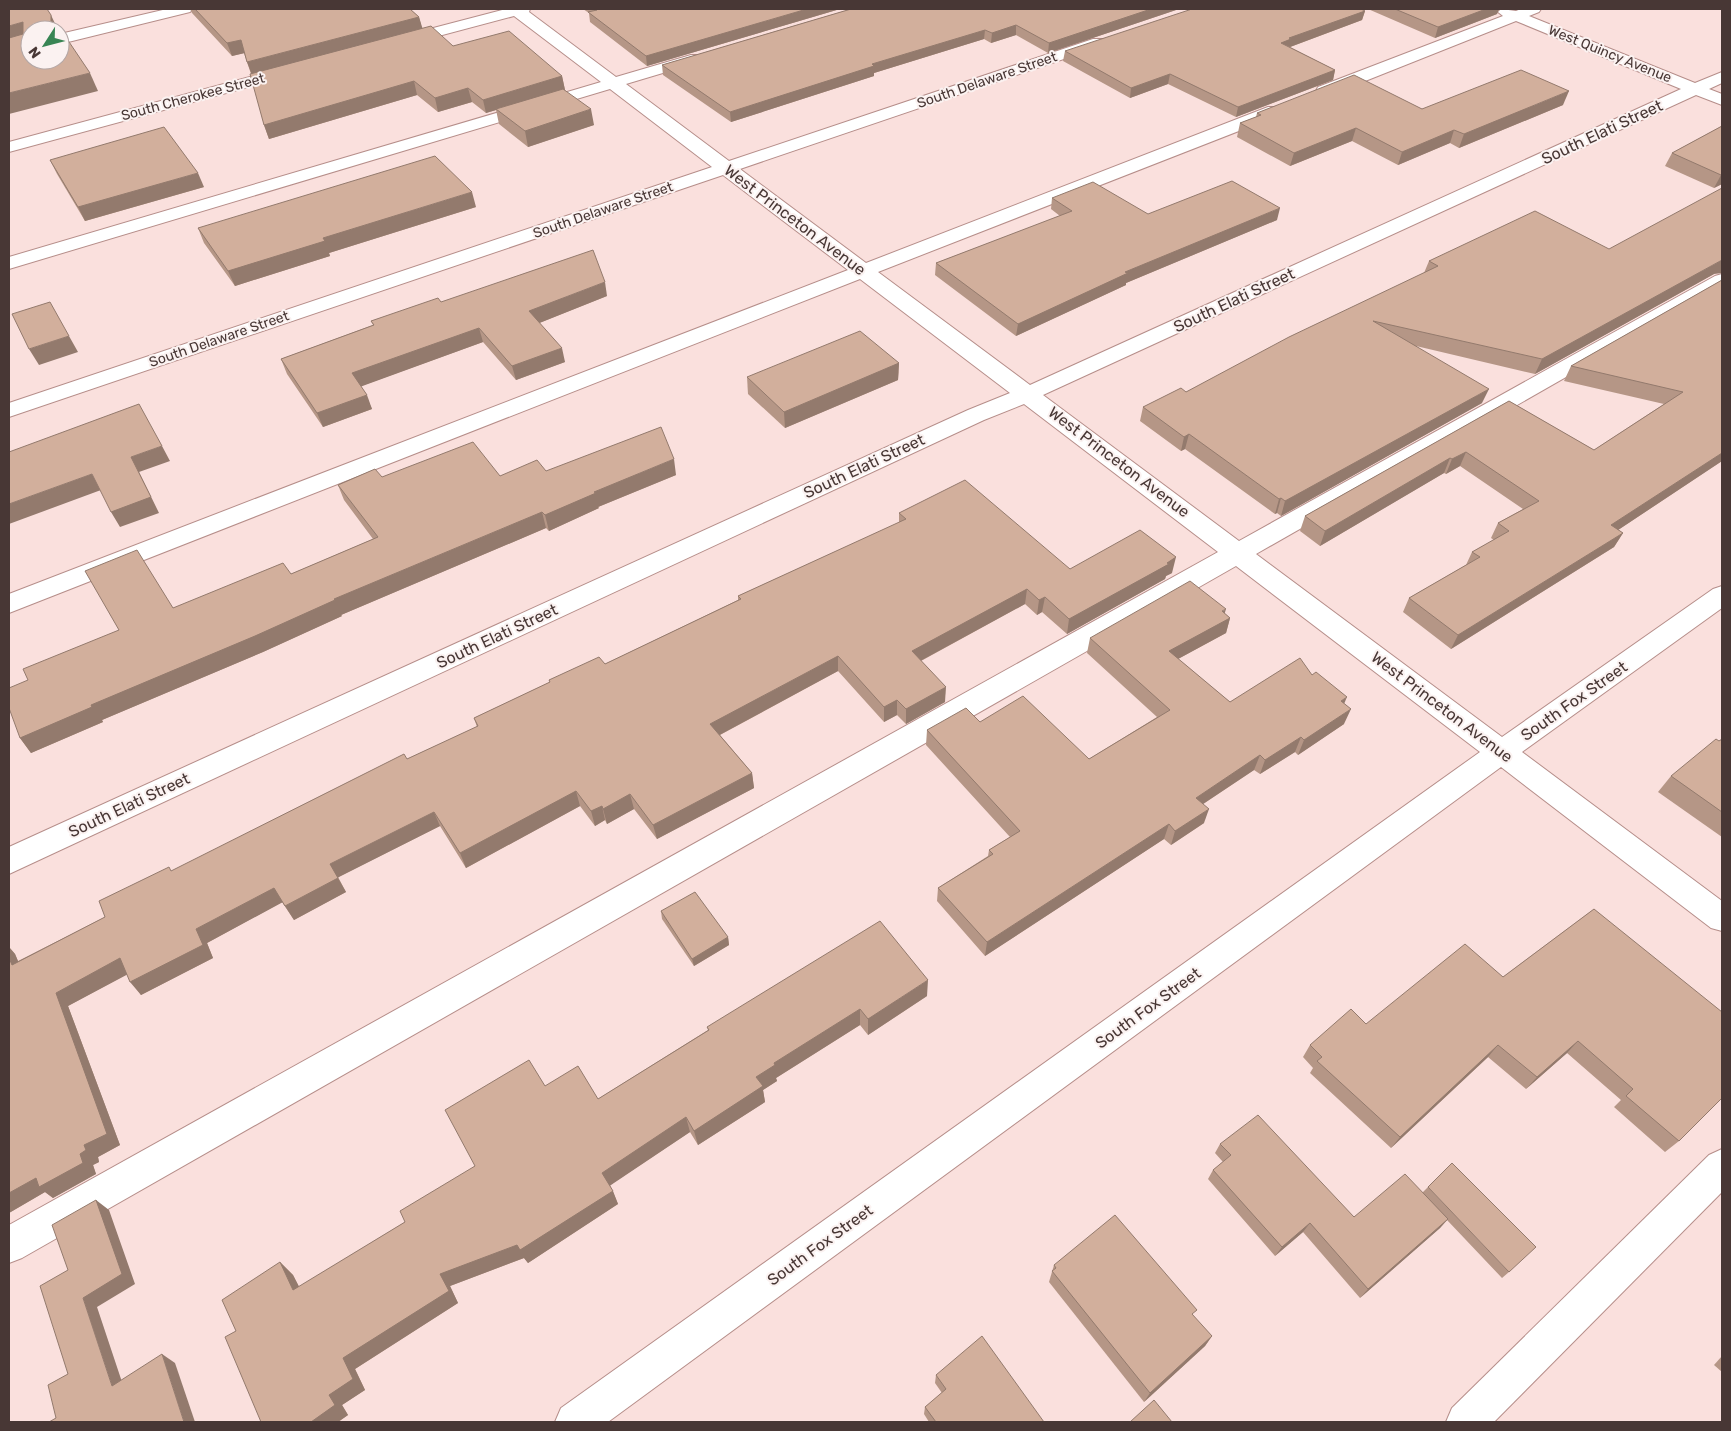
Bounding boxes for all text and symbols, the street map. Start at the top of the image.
north arrow [20,20,70,70]
street label: West Quincy Avenue [1546,21,1674,87]
text: N [25,43,45,61]
street label: South Delaware Street [915,48,1060,112]
street label: South Cherokee Street [119,70,267,124]
street label: South Elati Street [1538,96,1666,168]
street label: West Princeton Avenue [721,161,869,279]
street label: South Delaware Street [531,178,676,242]
street label: South Elati Street [1170,264,1298,336]
street label: South Delaware Street [147,307,292,371]
street label: West Princeton Avenue [1045,403,1193,521]
street label: South Elati Street [800,430,928,502]
street label: South Elati Street [433,600,561,672]
street label: West Princeton Avenue [1368,648,1516,766]
street label: South Fox Street [1517,657,1631,745]
street label: South Elati Street [65,769,193,841]
street label: South Fox Street [1092,963,1204,1053]
street label: South Fox Street [764,1200,876,1290]

